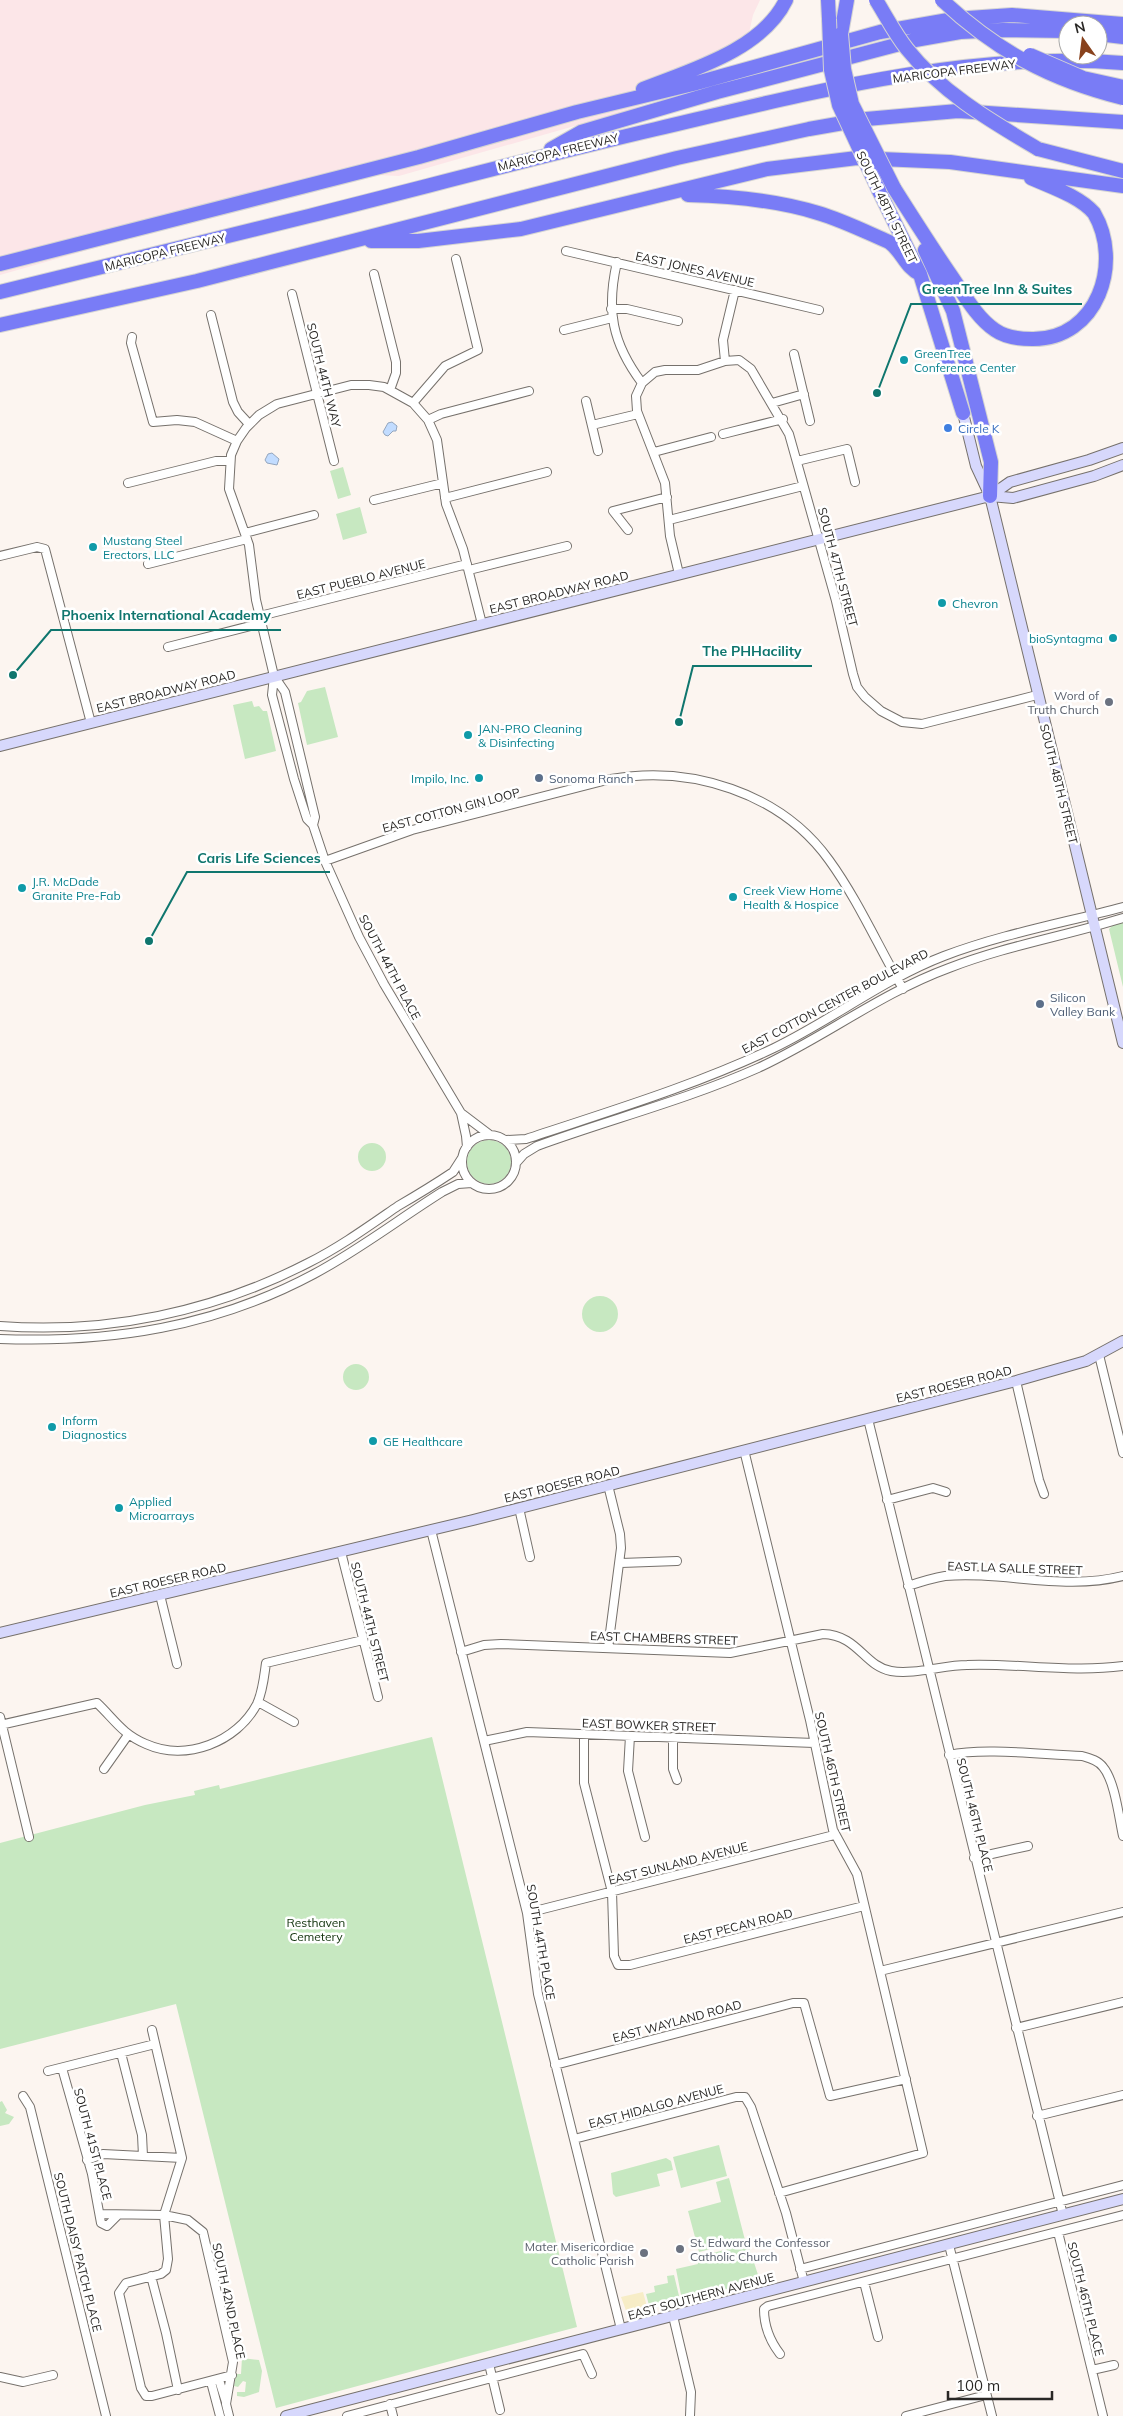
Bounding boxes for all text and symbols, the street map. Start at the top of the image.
north arrow [1058,15,1108,65]
text: N [1073,17,1087,37]
street label: MARICOPA FREEWAY [892,56,1017,86]
street label: MARICOPA FREEWAY [496,130,621,174]
street label: SOUTH 48TH STREET [853,148,921,266]
street label: MARICOPA FREEWAY [103,230,228,274]
street label: EAST JONES AVENUE [634,248,756,290]
callout: GreenTree Inn & Suites [911,275,1082,304]
text: GreenTree Inn & Suites [922,280,1072,298]
street label: SOUTH 44TH WAY [304,321,344,429]
place label: GreenTree Conference Center [914,346,1016,375]
marker: GreenTree Conference Center [898,354,910,366]
place label: Circle K [958,421,1000,436]
marker: Circle K [942,422,954,434]
street label: SOUTH 47TH STREET [815,506,861,629]
place label: Mustang Steel Erectors, LLC [103,533,182,562]
marker: Mustang Steel Erectors, LLC [87,541,99,553]
street label: EAST PUEBLO AVENUE [295,556,427,602]
street label: EAST BROADWAY ROAD [488,567,630,617]
place label: Chevron [952,596,998,611]
marker: Chevron [936,597,948,609]
callout: Phoenix International Academy [51,601,281,630]
text: Phoenix International Academy [61,606,271,624]
place label: bioSyntagma [1029,631,1103,646]
marker: bioSyntagma [1107,632,1119,644]
callout: The PHHacility [693,637,812,666]
text: The PHHacility [702,642,802,660]
street label: EAST BROADWAY ROAD [95,666,237,716]
place label: Word of Truth Church [1028,688,1100,717]
marker: Word of Truth Church [1103,696,1115,708]
place label: JAN-PRO Cleaning & Disinfecting [478,721,582,750]
street label: SOUTH 48TH STREET [1037,722,1081,846]
marker: JAN-PRO Cleaning & Disinfecting [462,729,474,741]
place label: Impilo, Inc. [411,771,469,786]
place label: Sonoma Ranch [549,771,634,786]
marker: Impilo, Inc. [473,772,485,784]
marker: Sonoma Ranch [533,772,545,784]
street label: EAST COTTON GIN LOOP [381,784,522,836]
callout: Caris Life Sciences [187,843,330,872]
text: Caris Life Sciences [197,849,321,867]
place label: J.R. McDade Granite Pre-Fab [32,874,121,903]
marker: J.R. McDade Granite Pre-Fab [16,882,28,894]
place label: Creek View Home Health & Hospice [743,883,842,912]
marker: Creek View Home Health & Hospice [727,891,739,903]
street label: SOUTH 44TH PLACE [356,912,424,1022]
street label: EAST COTTON CENTER BOULEVARD [739,945,931,1057]
place label: Silicon Valley Bank [1050,990,1116,1019]
marker: Silicon Valley Bank [1034,998,1046,1010]
street label: EAST ROESER ROAD [895,1362,1014,1406]
place label: Inform Diagnostics [62,1413,127,1442]
marker: Inform Diagnostics [46,1421,58,1433]
place label: GE Healthcare [383,1434,463,1449]
marker: GE Healthcare [367,1435,379,1447]
street label: EAST ROESER ROAD [503,1462,622,1506]
place label: Applied Microarrays [129,1494,194,1523]
marker: Applied Microarrays [113,1502,125,1514]
street label: EAST LA SALLE STREET [947,1558,1084,1578]
street label: EAST ROESER ROAD [108,1559,228,1601]
street label: SOUTH 44TH STREET [348,1560,392,1684]
street label: EAST CHAMBERS STREET [590,1628,739,1648]
street label: SOUTH 46TH STREET [812,1710,854,1834]
street label: EAST BOWKER STREET [582,1715,717,1735]
street label: SOUTH 46TH PLACE [954,1756,996,1874]
street label: EAST SUNLAND AVENUE [607,1838,749,1888]
street label: SOUTH 44TH PLACE [523,1883,559,2001]
street label: EAST PECAN ROAD [682,1905,794,1947]
park label: Resthaven Cemetery [287,1915,345,1944]
street label: EAST WAYLAND ROAD [611,1997,743,2045]
street label: EAST HIDALGO AVENUE [587,2081,725,2131]
street label: SOUTH 41ST PLACE [71,2086,115,2202]
street label: SOUTH DAISY PATCH PLACE [51,2171,105,2333]
place label: St. Edward the Confessor Catholic Church [690,2235,831,2264]
place label: Mater Misericordiae Catholic Parish [525,2239,634,2268]
street label: SOUTH 46TH PLACE [1065,2240,1107,2358]
street label: SOUTH 42ND PLACE [209,2241,249,2361]
marker: St. Edward the Confessor Catholic Church [674,2243,686,2255]
marker: Mater Misericordiae Catholic Parish [638,2247,650,2259]
street label: EAST SOUTHERN AVENUE [626,2269,776,2323]
scale bar [948,2368,1052,2400]
text: 100 m [956,2376,1000,2395]

